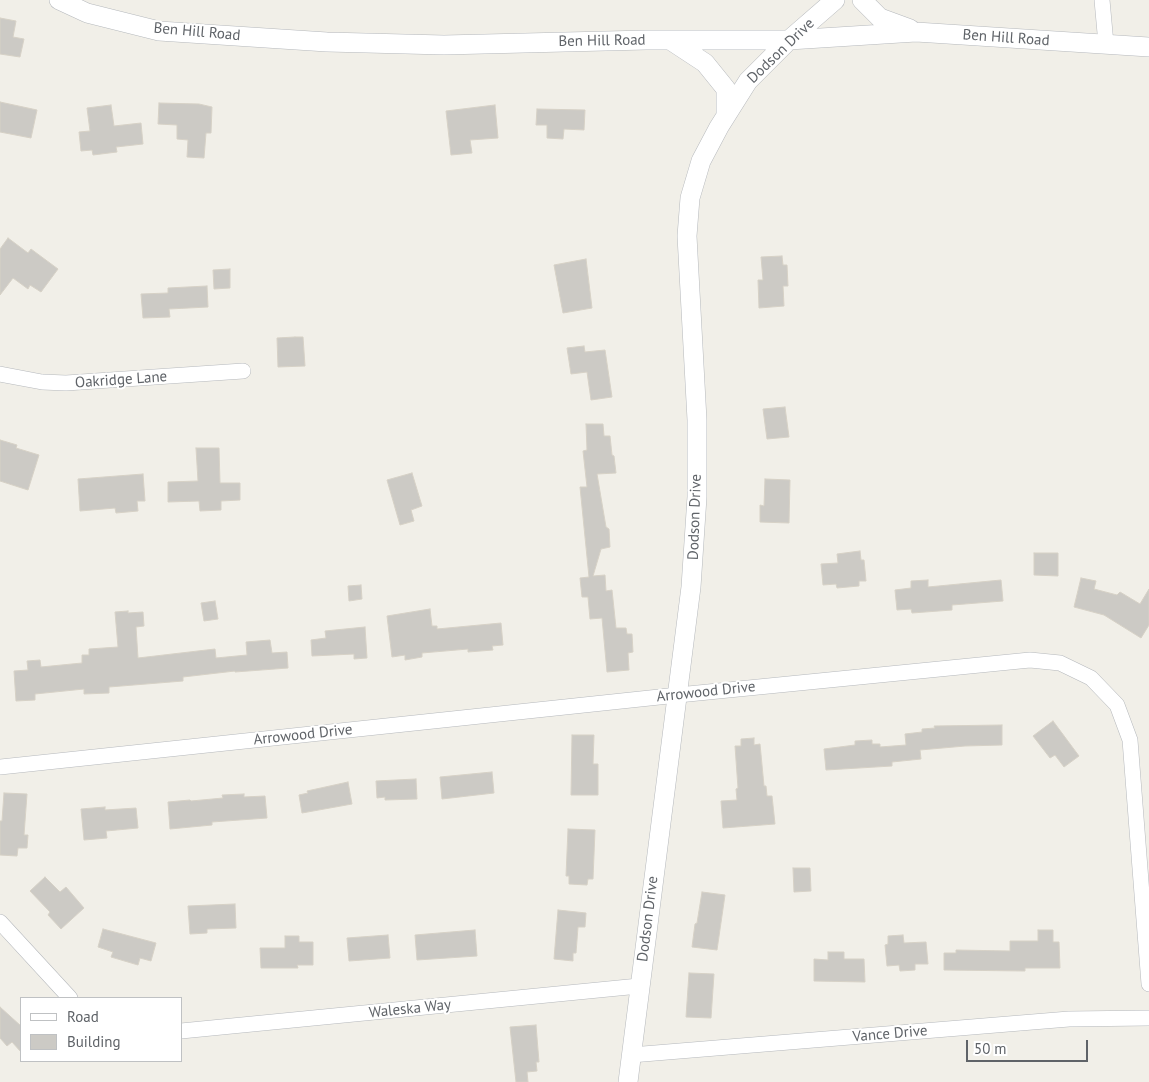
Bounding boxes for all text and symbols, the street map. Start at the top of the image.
street label: Dodson Drive [744,15,818,87]
street label: Ben Hill Road [153,19,241,45]
street label: Ben Hill Road [962,26,1050,50]
street label: Ben Hill Road [558,31,646,51]
street label: Oakridge Lane [74,368,168,392]
street label: Dodson Drive [685,474,705,560]
street label: Arrowood Drive [656,678,756,706]
street label: Arrowood Drive [253,721,353,749]
street label: Dodson Drive [634,875,662,963]
street label: Waleska Way [368,996,452,1022]
legend [20,997,182,1062]
text: Road [67,1007,99,1026]
street label: Vance Drive [852,1022,928,1046]
scale bar [969,1030,1092,1062]
text: Building [67,1032,121,1051]
text: 50 m [974,1039,1007,1058]

